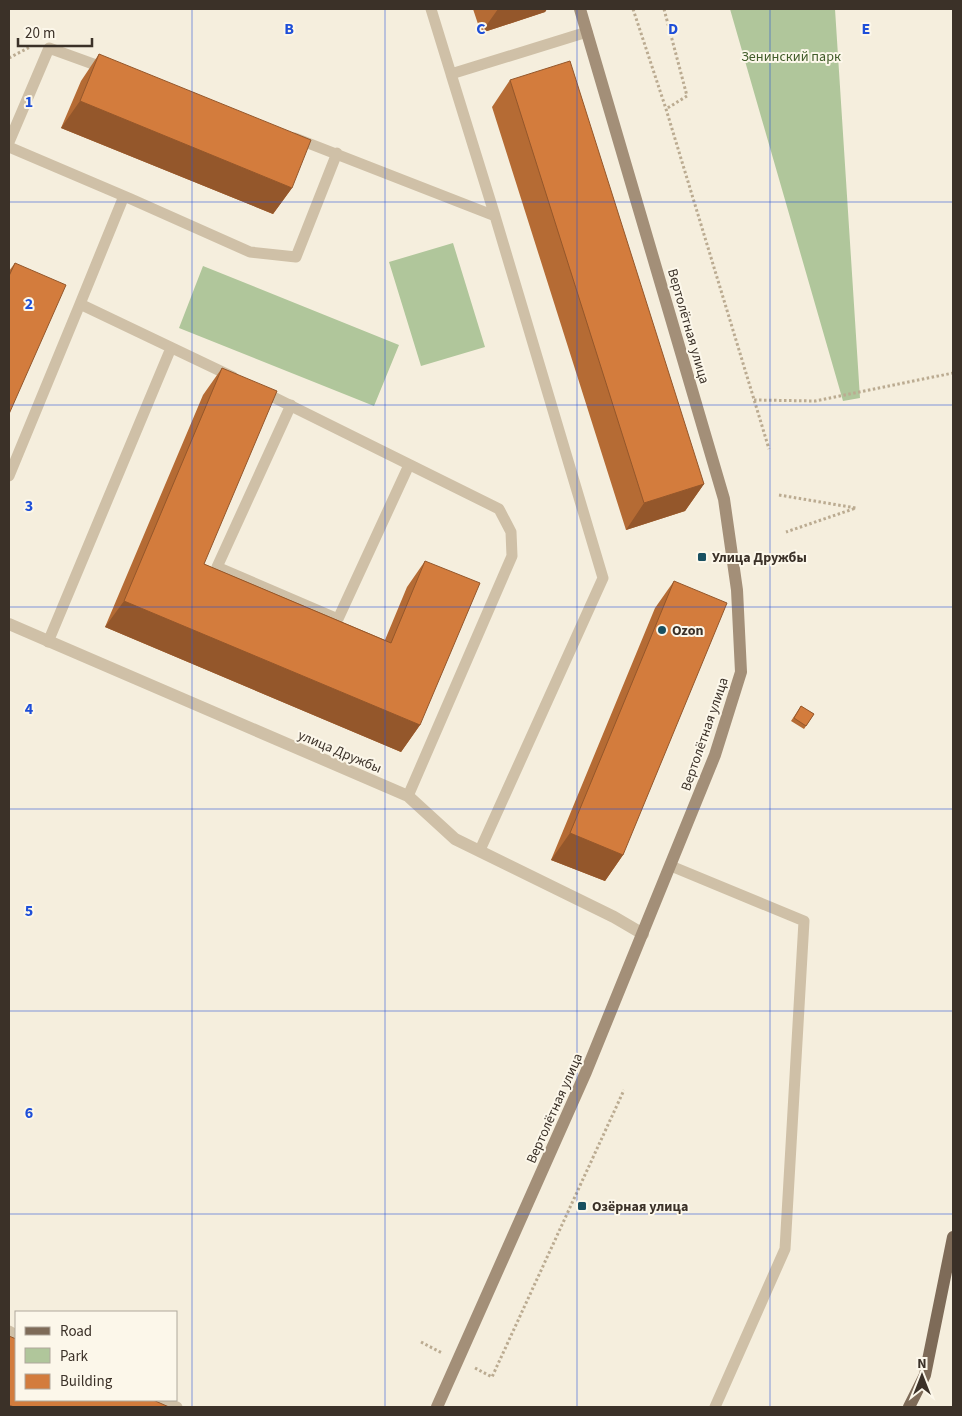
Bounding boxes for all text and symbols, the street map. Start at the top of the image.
scale bar [18,15,91,47]
text: B [284,18,294,40]
text: C [476,18,486,40]
text: D [668,18,678,40]
text: E [862,18,870,40]
text: 20 m [25,23,55,44]
park label: Зенинский парк [741,47,841,67]
text: 1 [25,91,33,113]
street label: Вертолётная улица [662,266,714,386]
text: 2 [25,293,33,315]
text: 3 [25,495,33,517]
place label: Улица Дружбы [712,548,807,568]
marker: Улица Дружбы [696,551,708,563]
place label: Ozon [672,621,703,641]
marker: Ozon [656,624,668,636]
street label: Вертолётная улица [676,675,734,794]
text: 4 [25,698,34,720]
street label: улица Дружбы [295,725,385,779]
text: 5 [25,900,33,922]
street label: Вертолётная улица [522,1050,588,1167]
text: 6 [25,1102,33,1124]
place label: Озёрная улица [592,1197,688,1217]
marker: Озёрная улица [576,1200,588,1212]
legend [15,1311,178,1401]
text: Road [60,1321,92,1342]
text: Park [60,1346,89,1367]
north arrow [897,1351,947,1401]
text: N [917,1354,927,1374]
text: Building [60,1371,113,1392]

